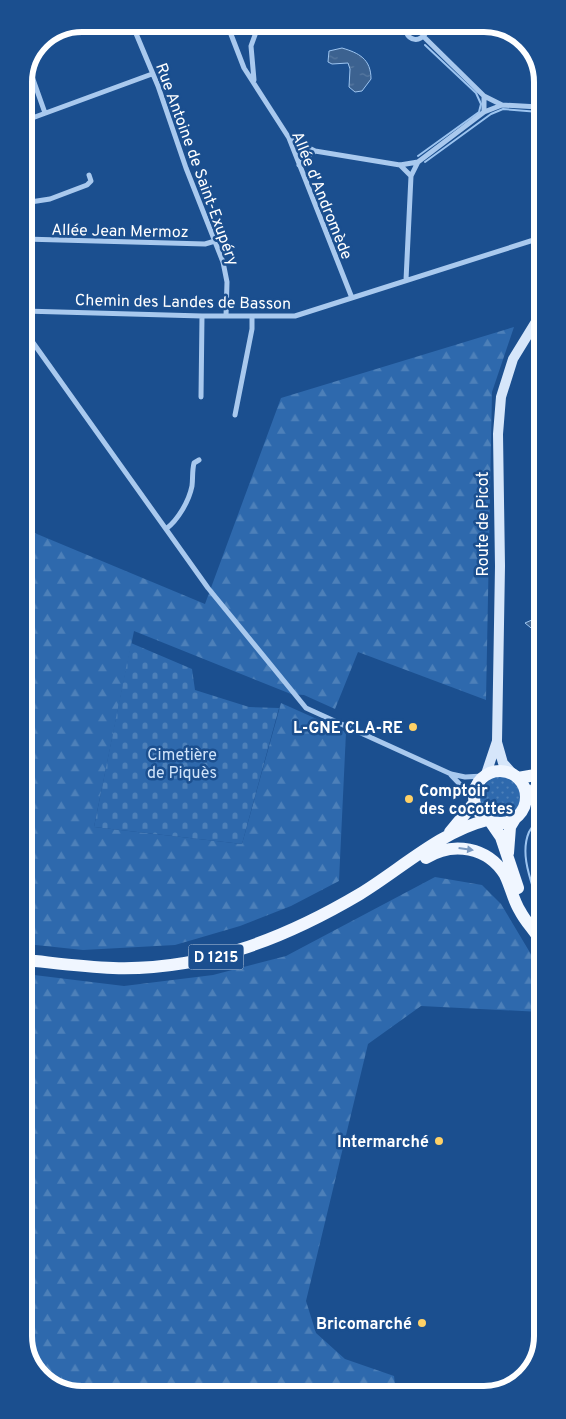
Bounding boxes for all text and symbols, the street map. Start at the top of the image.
street label: Rue Antoine de Saint-Exupéry [150,61,242,269]
street label: Allée d'Andromède [286,129,356,263]
street label: Allée Jean Mermoz [51,221,189,243]
street label: Chemin des Landes de Basson [75,291,291,315]
street label: Route de Picot [474,472,494,576]
place label: L-GNE CLA-RE [293,719,403,739]
marker: L-GNE CLA-RE [407,721,419,733]
park label: Cimetière de Piquès [147,746,217,784]
place label: Comptoir des cocottes [419,782,514,820]
marker: Comptoir des cocottes [403,793,415,805]
one-way arrow [458,846,474,854]
road number: D 1215 [188,944,244,970]
place label: Intermarché [337,1133,429,1153]
marker: Intermarché [433,1135,445,1147]
place label: Bricomarché [316,1315,412,1335]
marker: Bricomarché [416,1317,428,1329]

